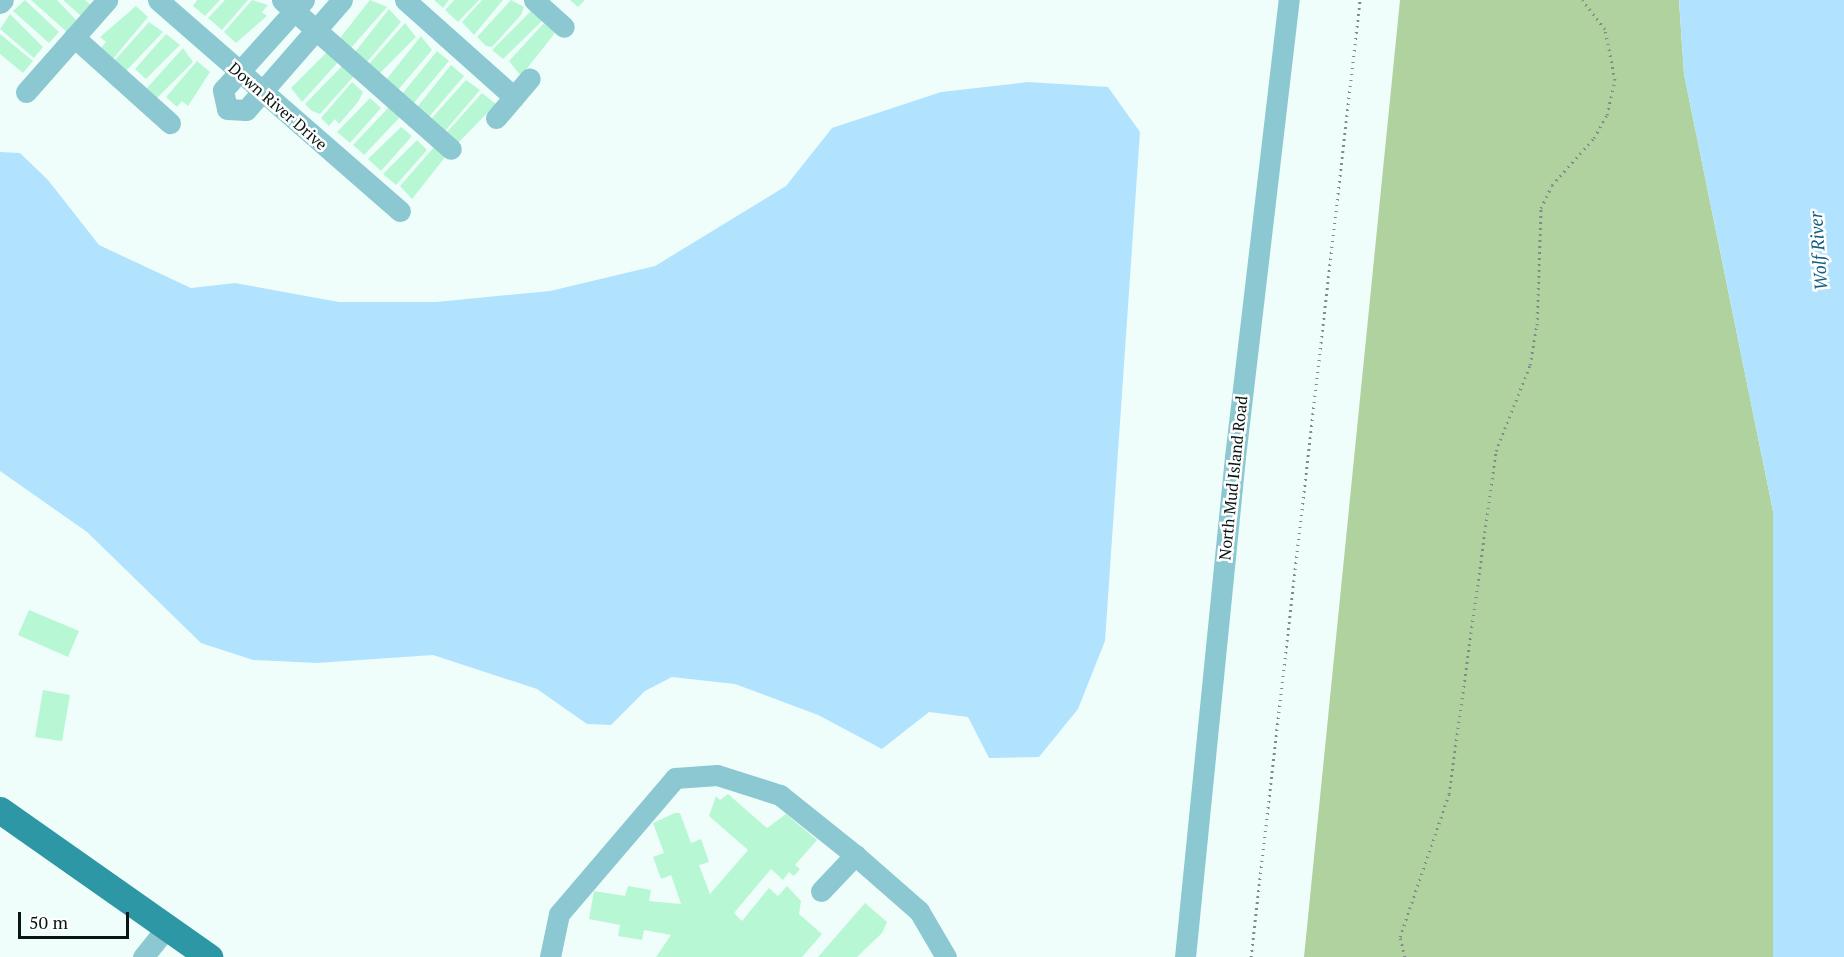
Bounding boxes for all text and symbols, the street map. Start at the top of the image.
street label: Down River Drive [225,58,331,154]
water label: Wolf River [1804,211,1832,291]
street label: North Mud Island Road [1215,395,1251,561]
scale bar [21,900,132,938]
text: 50 m [29,910,68,934]

